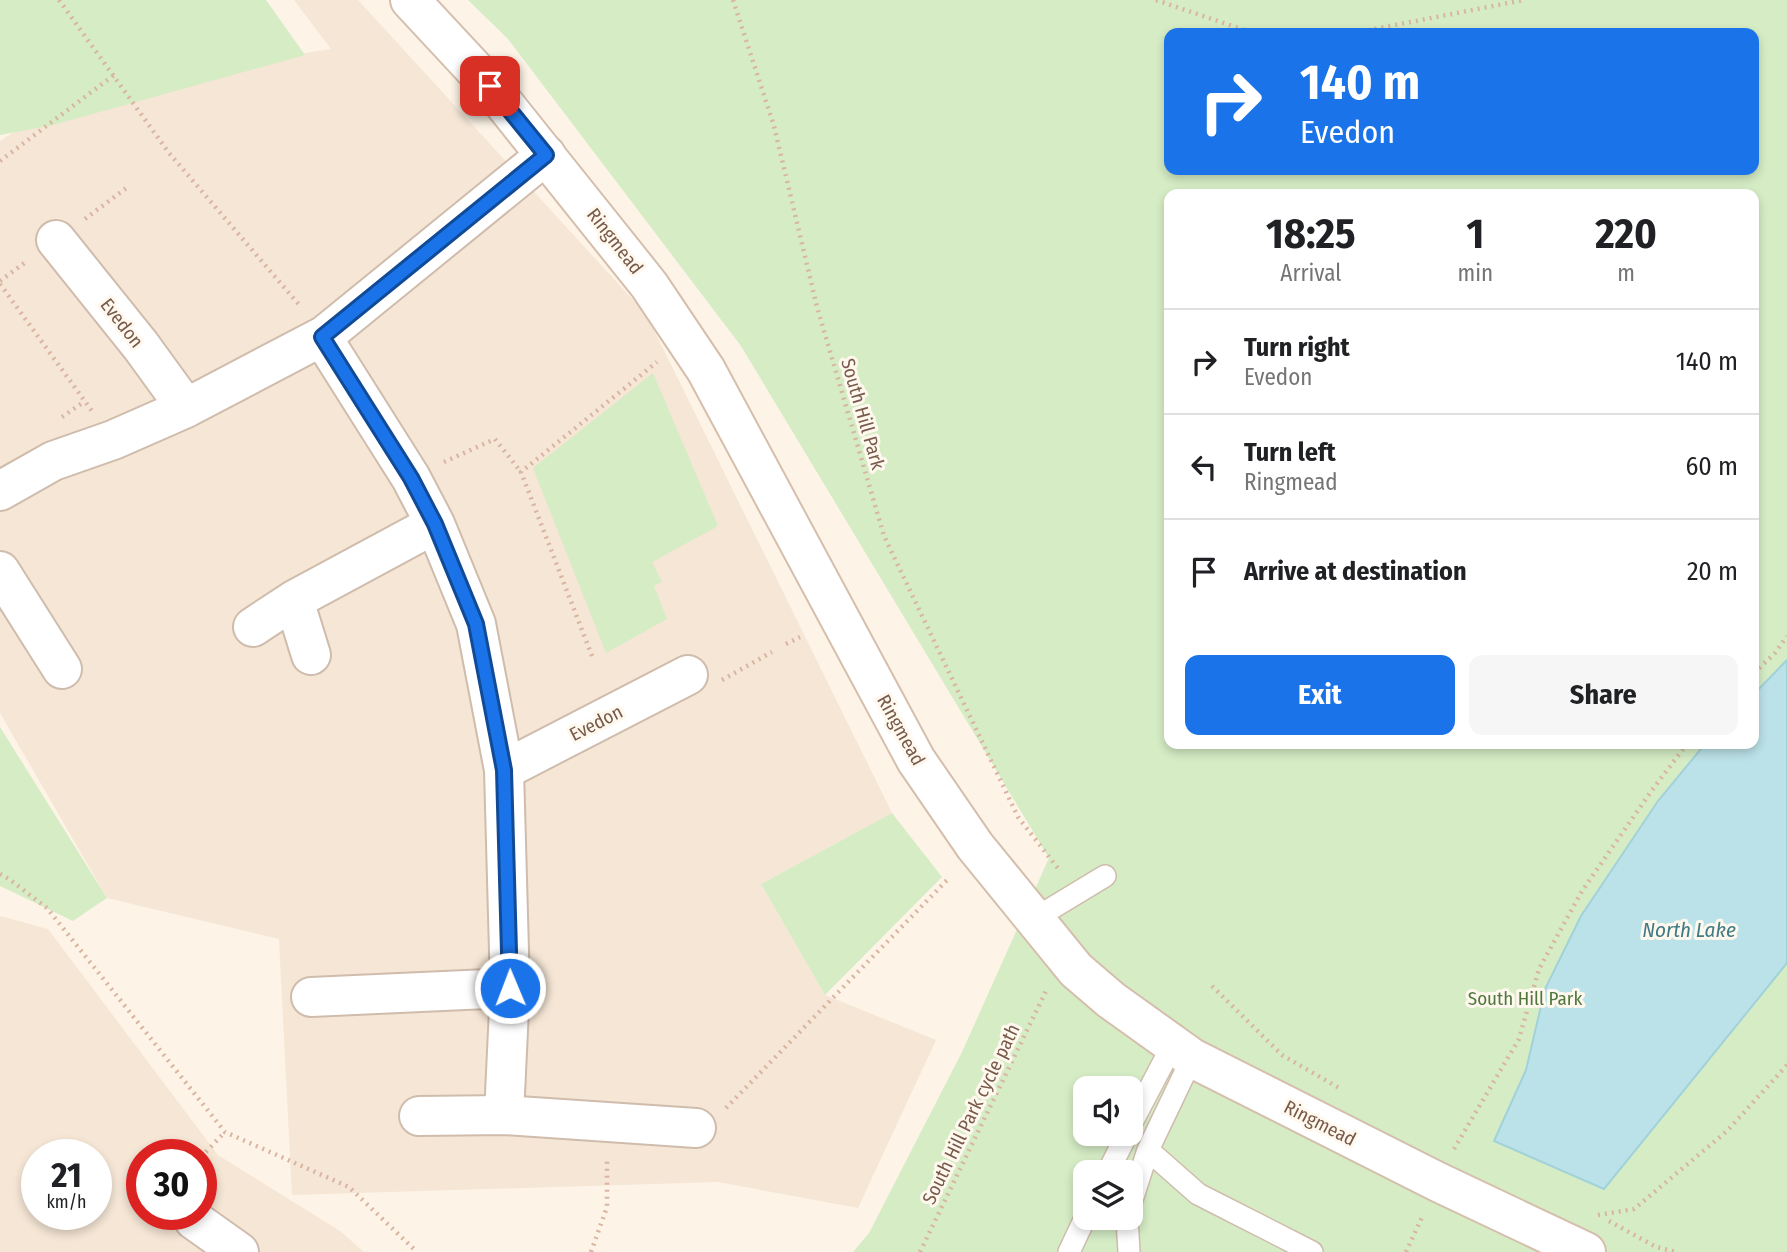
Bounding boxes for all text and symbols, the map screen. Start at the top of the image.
text: 140 m [1300,53,1420,112]
pin [460,56,520,116]
icon: right [1185,56,1276,147]
icon: arrive [471,67,509,105]
text: Evedon [1300,113,1395,151]
street label: Ringmead [582,203,648,279]
text: 18:25 [1266,209,1356,259]
text: 1 [1466,209,1484,259]
text: 220 [1595,209,1657,259]
text: Arrival [1280,259,1341,287]
text: min [1458,259,1493,287]
text: m [1617,259,1635,287]
street label: Evedon [96,294,148,352]
text: Turn right [1244,332,1350,363]
icon: right [1185,343,1223,381]
text: 140 m [1676,346,1738,377]
street label: South Hill Park [836,356,890,472]
text: Evedon [1244,363,1312,391]
text: Turn left [1244,437,1336,468]
icon: left [1185,448,1223,486]
text: 60 m [1685,451,1738,482]
text: Ringmead [1244,468,1338,496]
icon: arrive [1185,553,1223,591]
text: Arrive at destination [1244,556,1467,587]
text: 20 m [1687,556,1738,587]
button: Exit [1185,655,1455,735]
button: Share [1469,655,1738,735]
street label: Ringmead [872,691,930,769]
street label: Evedon [566,700,626,746]
water label: North Lake [1642,917,1736,943]
position arrow [473,951,547,1025]
park label: South Hill Park [1468,987,1582,1010]
street label: South Hill Park cycle path [917,1020,1025,1208]
map controls [1073,1076,1143,1230]
button: sound [1073,1076,1143,1146]
street label: Ringmead [1280,1095,1360,1151]
speed limit sign: 30 [126,1139,217,1230]
text: 21 [51,1154,82,1196]
button: layers [1073,1160,1143,1230]
text: km/h [46,1191,87,1213]

